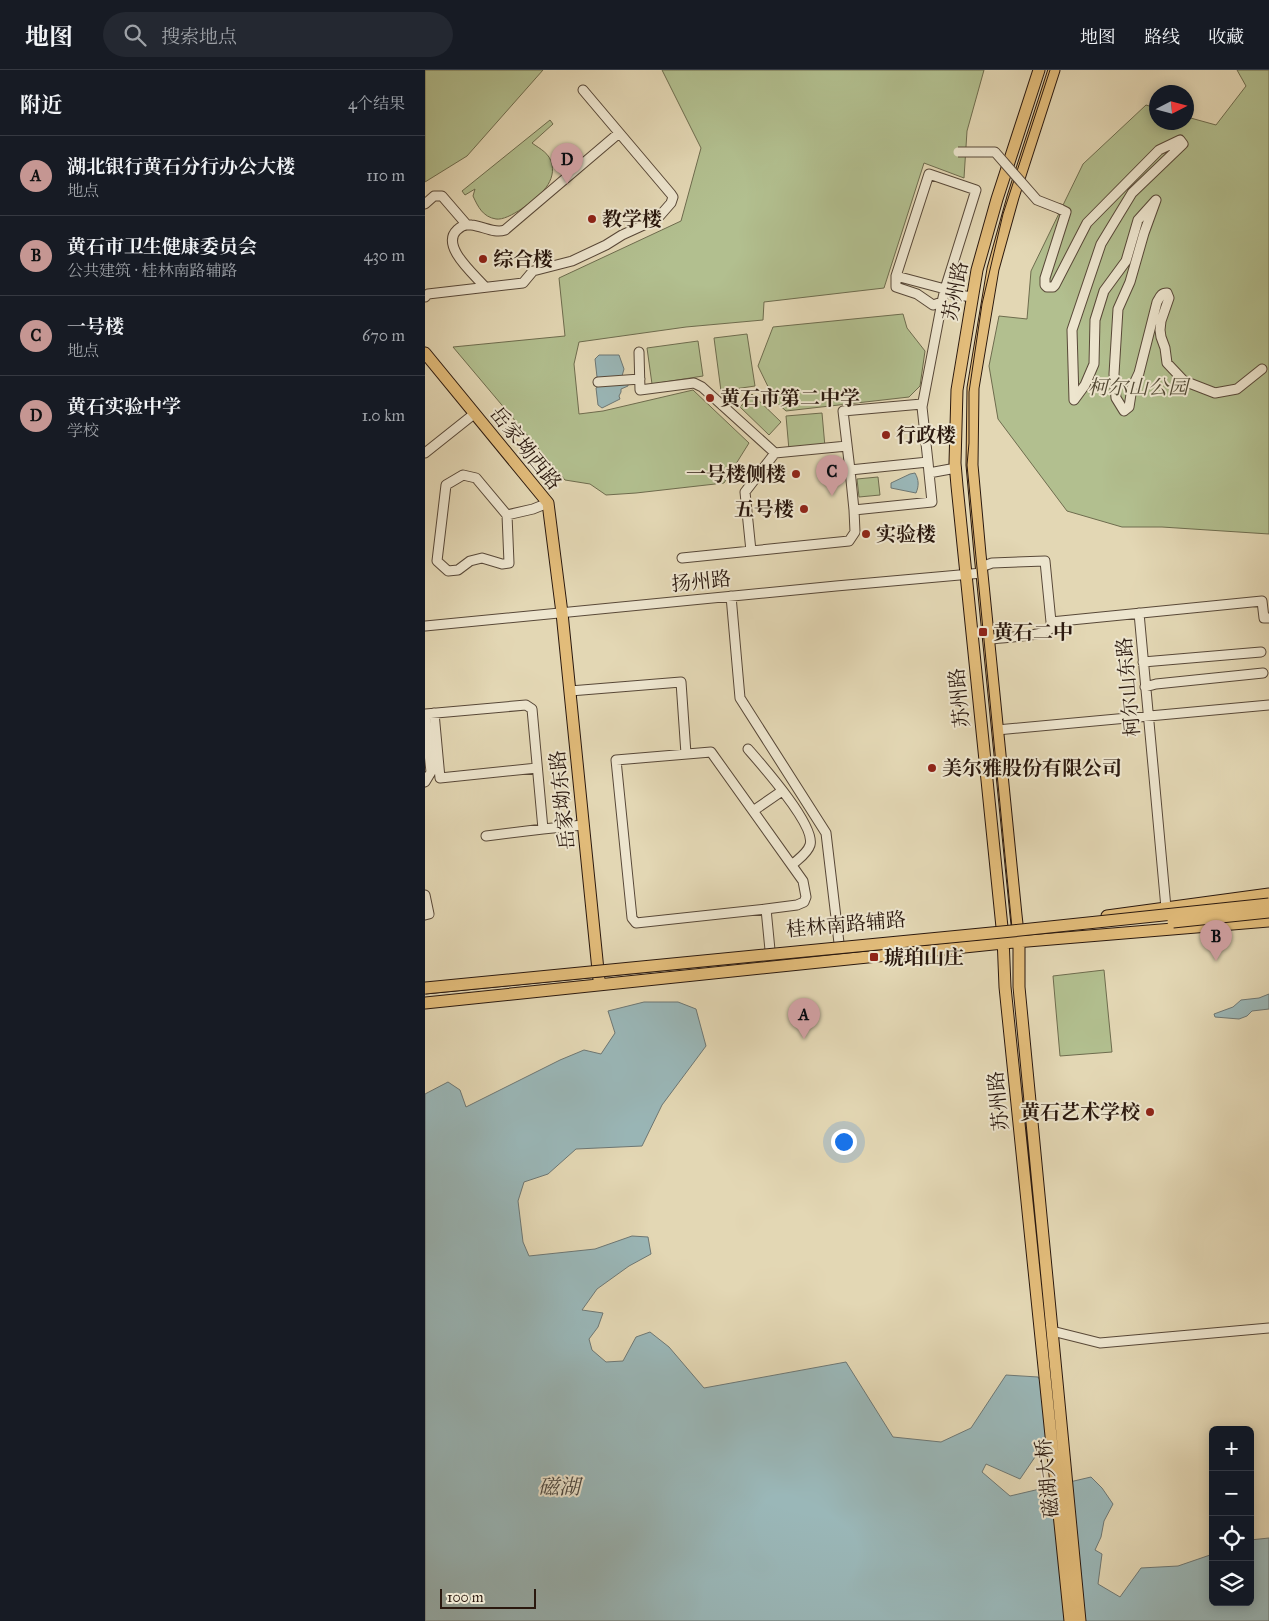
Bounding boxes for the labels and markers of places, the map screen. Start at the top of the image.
pin: D [551,143,583,184]
place label: 教学楼 [602,207,662,231]
marker: 教学楼 [586,213,598,225]
place label: 综合楼 [493,247,553,271]
marker: 综合楼 [477,253,489,265]
place label: 黄石市第二中学 [720,386,860,410]
marker: 黄石市第二中学 [704,392,716,404]
place label: 行政楼 [896,423,956,447]
marker: 行政楼 [880,429,892,441]
pin: C [816,455,848,496]
place label: 一号楼侧楼 [686,462,786,486]
marker: 一号楼侧楼 [790,468,802,480]
place label: 五号楼 [734,497,794,521]
marker: 五号楼 [798,503,810,515]
place label: 实验楼 [876,522,936,546]
marker: 实验楼 [860,528,872,540]
place label: 黄石二中 [993,620,1073,644]
marker: 黄石二中 [977,626,989,638]
place label: 美尔雅股份有限公司 [942,756,1122,780]
marker: 美尔雅股份有限公司 [926,762,938,774]
pin: B [1200,920,1232,961]
place label: 琥珀山庄 [884,945,964,969]
marker: 琥珀山庄 [868,951,880,963]
pin: A [788,998,820,1039]
place label: 黄石艺术学校 [1020,1100,1140,1124]
marker: 黄石艺术学校 [1144,1106,1156,1118]

